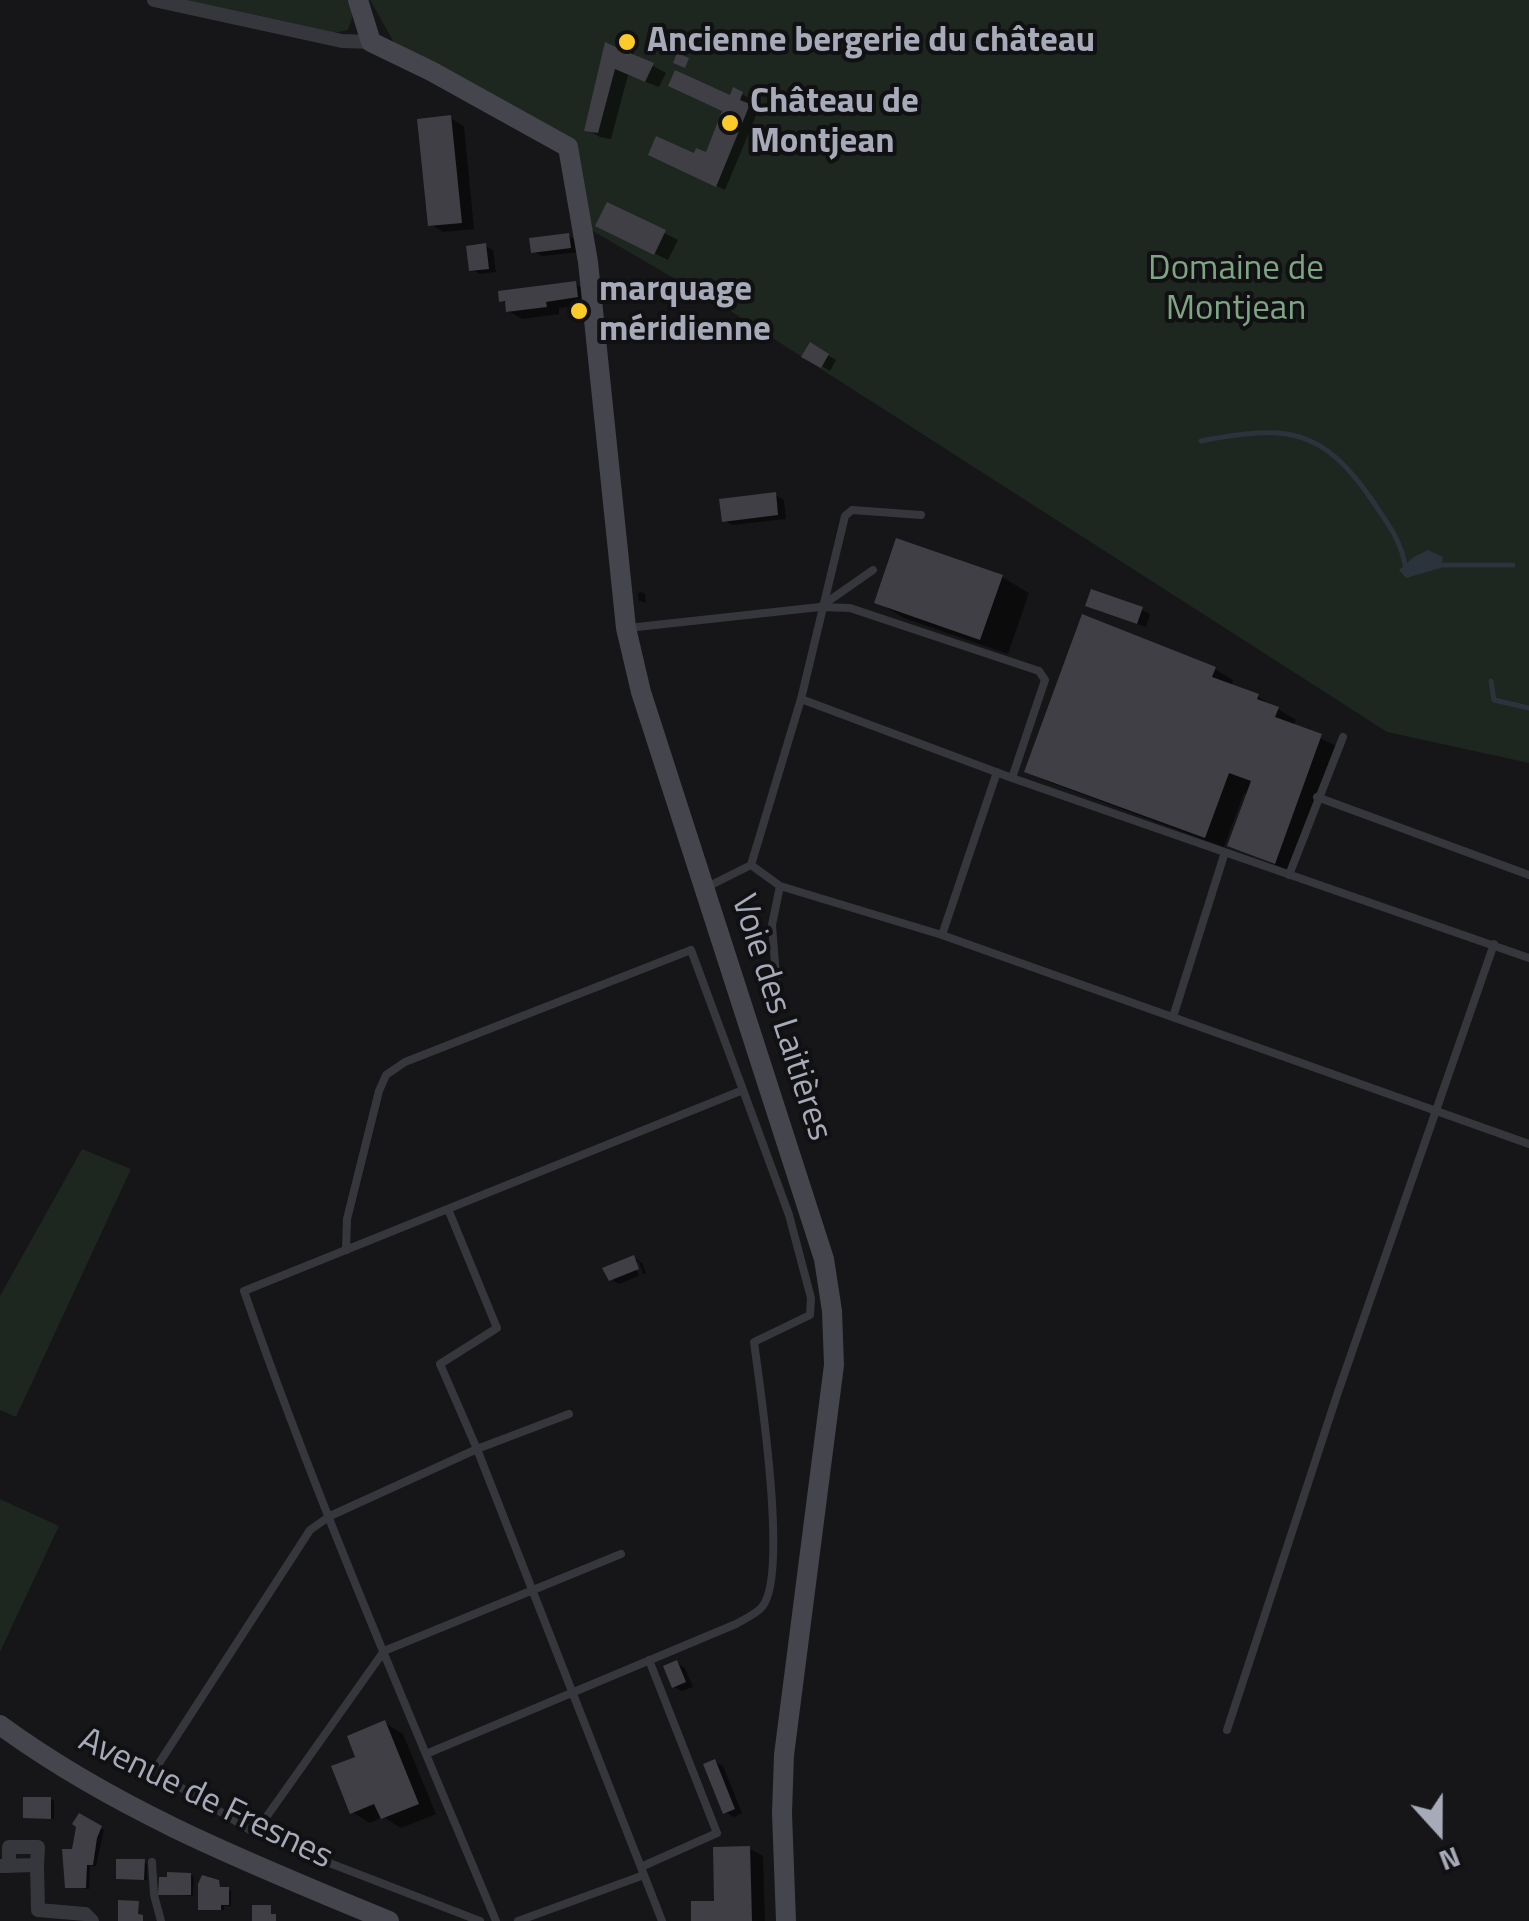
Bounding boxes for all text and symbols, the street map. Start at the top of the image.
place label: Ancienne bergerie du château [647,21,1095,63]
marker: Ancienne bergerie du château [616,31,638,53]
place label: Château de Montjean [750,82,919,164]
marker: Château de Montjean [719,112,741,134]
park label: Domaine de Montjean [1148,249,1324,331]
place label: marquage méridienne [599,270,771,352]
marker: marquage méridienne [568,300,590,322]
street label: Voie des Laitières [720,890,840,1146]
street label: Avenue de Fresnes [71,1720,339,1880]
north arrow [1389,1781,1489,1881]
text: N [1433,1836,1467,1883]

